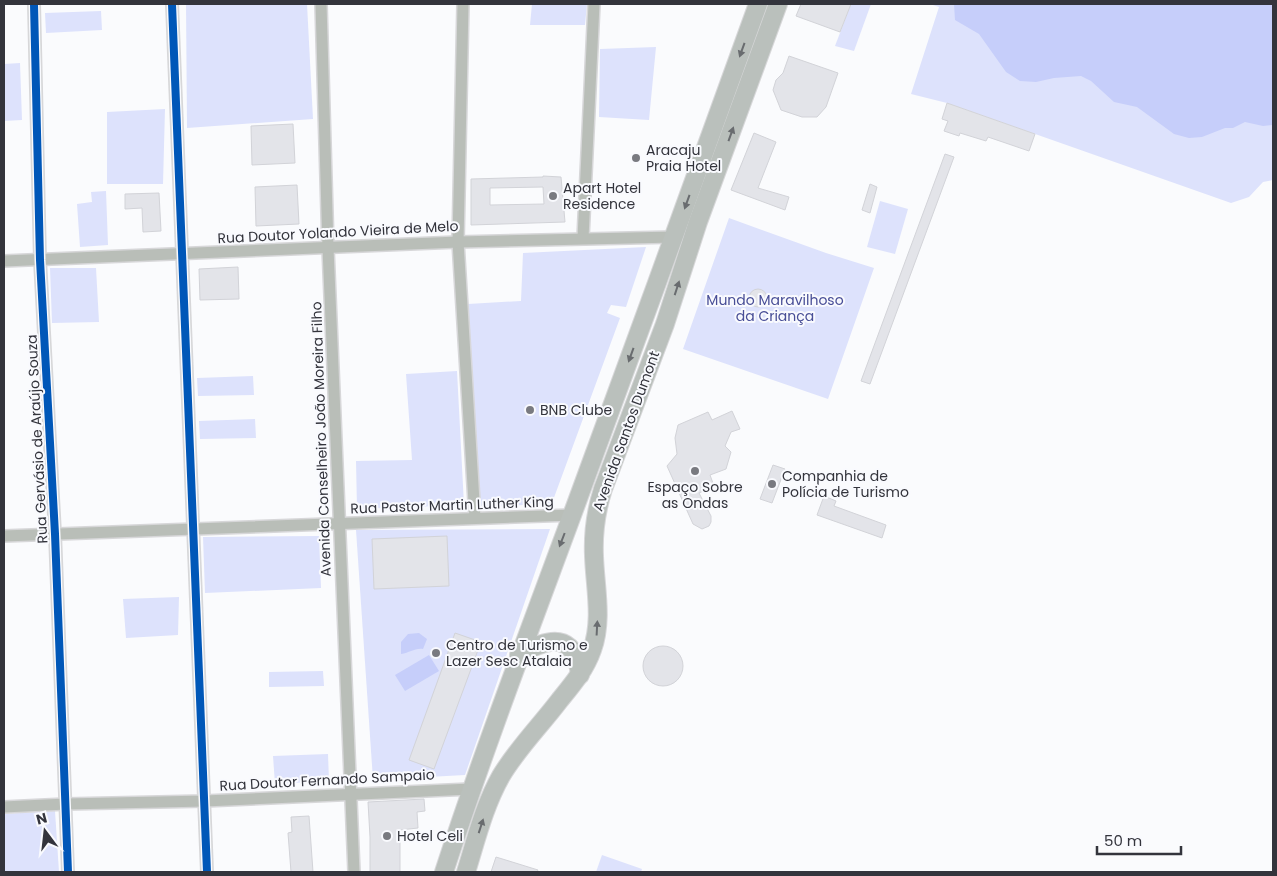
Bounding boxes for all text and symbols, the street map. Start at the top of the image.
one-way arrow [738,42,745,57]
one-way arrow [728,127,735,142]
place label: Aracaju Praia Hotel [646,140,721,176]
marker: Aracaju Praia Hotel [630,152,642,164]
place label: Apart Hotel Residence [563,178,641,214]
marker: Apart Hotel Residence [547,190,559,202]
one-way arrow [683,195,690,210]
street label: Rua Doutor Yolando Vieira de Melo [217,216,459,248]
one-way arrow [673,280,681,295]
park label: Mundo Maravilhoso da Criança [706,290,844,326]
street label: Avenida Conselheiro João Moreira Filho [306,301,336,577]
street label: Rua Gervásio de Araújo Souza [22,334,52,544]
street label: Avenida Santos Dumont [588,348,664,514]
one-way arrow [627,348,635,363]
place label: BNB Clube [540,400,612,420]
marker: BNB Clube [524,404,536,416]
marker: Espaço Sobre as Ondas [689,465,701,477]
place label: Companhia de Polícia de Turismo [782,466,909,502]
place label: Espaço Sobre as Ondas [647,477,743,513]
marker: Companhia de Polícia de Turismo [766,478,778,490]
street label: Rua Pastor Martin Luther King [350,491,554,519]
one-way arrow [558,533,566,548]
one-way arrow [593,620,601,636]
place label: Centro de Turismo e Lazer Sesc Atalaia [446,635,588,671]
marker: Centro de Turismo e Lazer Sesc Atalaia [430,647,442,659]
street label: Rua Doutor Fernando Sampaio [219,764,435,796]
north arrow [20,806,70,856]
text: N [34,807,49,829]
one-way arrow [477,818,485,833]
scale bar [1097,824,1181,856]
place label: Hotel Celi [397,826,463,846]
marker: Hotel Celi [381,830,393,842]
text: 50 m [1104,830,1142,851]

